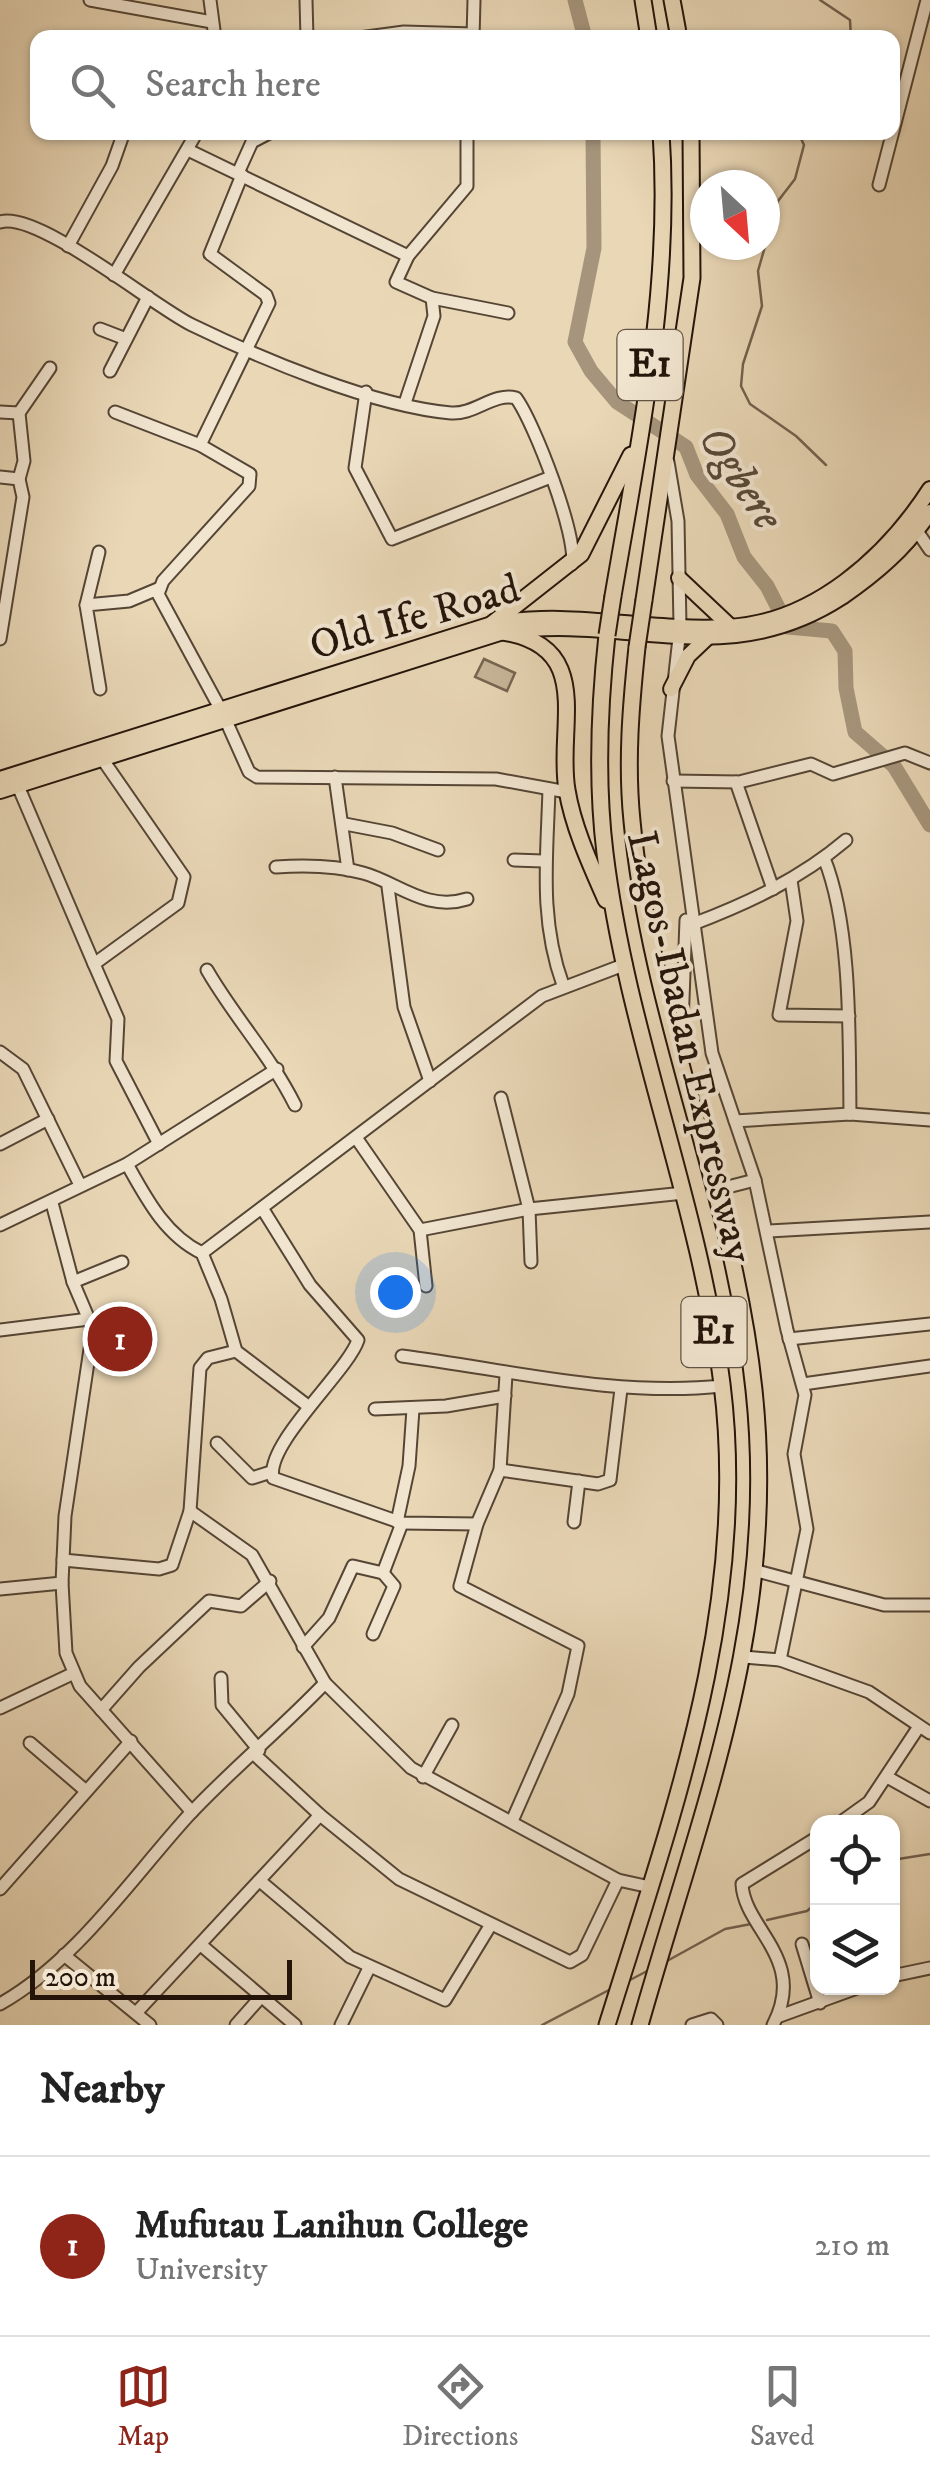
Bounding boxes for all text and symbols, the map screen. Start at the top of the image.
search box [30,30,900,140]
icon: search [65,58,120,113]
text: Search here [145,61,321,109]
north arrow [690,170,780,260]
road number: E1 [618,330,682,400]
water label: Ogbere [685,415,796,543]
street label: Old Ife Road [304,563,526,673]
street label: Lagos-Ibadan Expressway [614,826,764,1269]
your location [370,1267,421,1318]
road number: E1 [682,1297,746,1367]
pin: 1 [88,1302,152,1376]
map controls [810,1815,900,1995]
button: locate [810,1815,900,1905]
button: layers [810,1905,900,1995]
scale bar [30,1955,292,2000]
text: 200 m [45,1960,116,1995]
text: Nearby [40,2064,164,2116]
text: Mufutau Lanihun College [135,2202,528,2250]
text: 1 [67,2226,78,2266]
text: 210 m [815,2226,890,2266]
text: University [135,2250,267,2290]
tab: Map [116,2359,171,2454]
tab: Directions [402,2359,518,2454]
tab: Saved [750,2359,814,2454]

